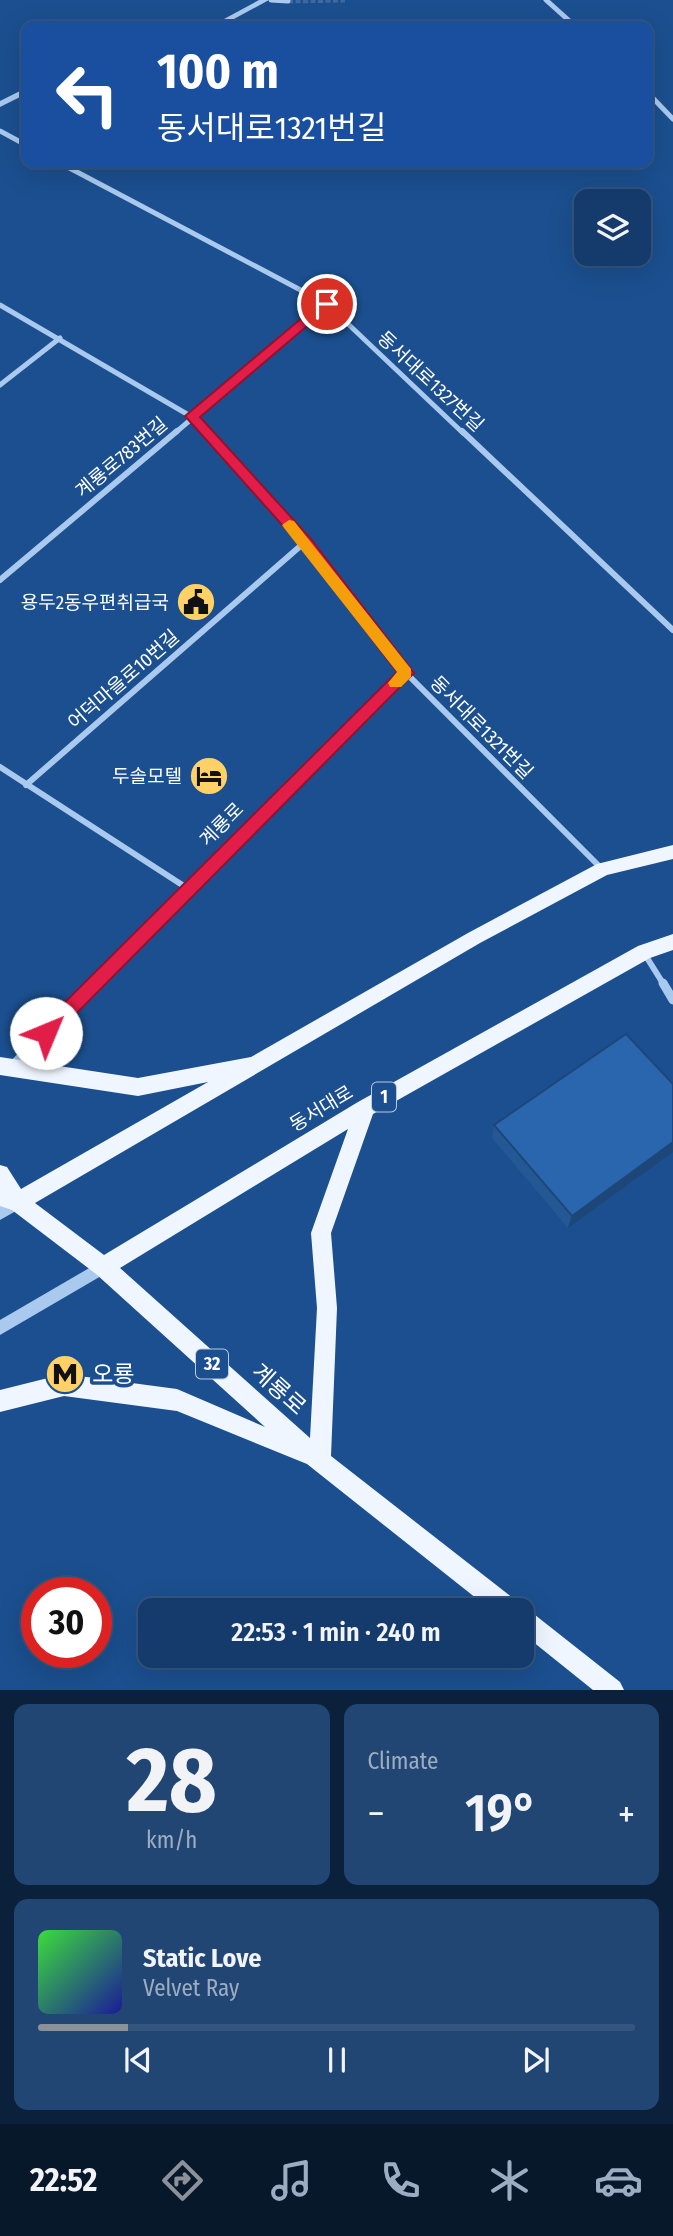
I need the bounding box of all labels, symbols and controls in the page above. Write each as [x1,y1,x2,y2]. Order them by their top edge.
text: 100 m [157,42,279,101]
icon: left [42,49,133,140]
text: 동서대로1321번길 [157,109,386,147]
map controls [574,189,651,266]
button: layers [574,189,651,266]
pin [297,274,357,334]
icon: arrive [308,285,346,323]
street label: 동서대로1327번길 [373,326,488,436]
street label: 계룡로783번길 [71,412,172,502]
public building icon: 용두2동우편취급국 [175,581,217,623]
place label: 용두2동우편취급국 [21,591,169,614]
street label: 어덕마을로10번길 [63,625,184,734]
street label: 동서대로1321번길 [425,671,538,784]
hotel icon: 두솔모텔 [188,755,230,797]
place label: 두솔모텔 [112,765,182,788]
street label: 계룡로 [195,798,248,851]
position arrow [9,996,83,1070]
street label: 동서대로 [285,1081,357,1136]
road number: 1 [372,1082,396,1112]
road number: 32 [196,1350,228,1378]
metro station icon: 오룡 [44,1353,86,1395]
street label: 계룡로 [246,1357,312,1421]
place label: 오룡 [92,1360,134,1388]
speed limit sign: 30 [21,1577,112,1668]
text: 22:53 · 1 min · 240 m [231,1617,441,1648]
text: 28 [127,1726,217,1835]
text: Climate [368,1747,438,1775]
text: 19° [465,1782,537,1845]
text: − [368,1791,385,1837]
text: + [618,1791,635,1837]
text: km/h [146,1826,197,1854]
text: Static Love [143,1943,261,1974]
text: Velvet Ray [143,1974,239,2002]
icon: previous [119,2041,157,2079]
icon: pause [318,2041,356,2079]
icon: next [517,2041,555,2079]
icon: directions [158,2156,207,2205]
icon: music [267,2156,316,2205]
icon: phone [376,2156,425,2205]
icon: climate [485,2156,534,2205]
icon: car [594,2156,643,2205]
text: 22:52 [30,2161,97,2199]

